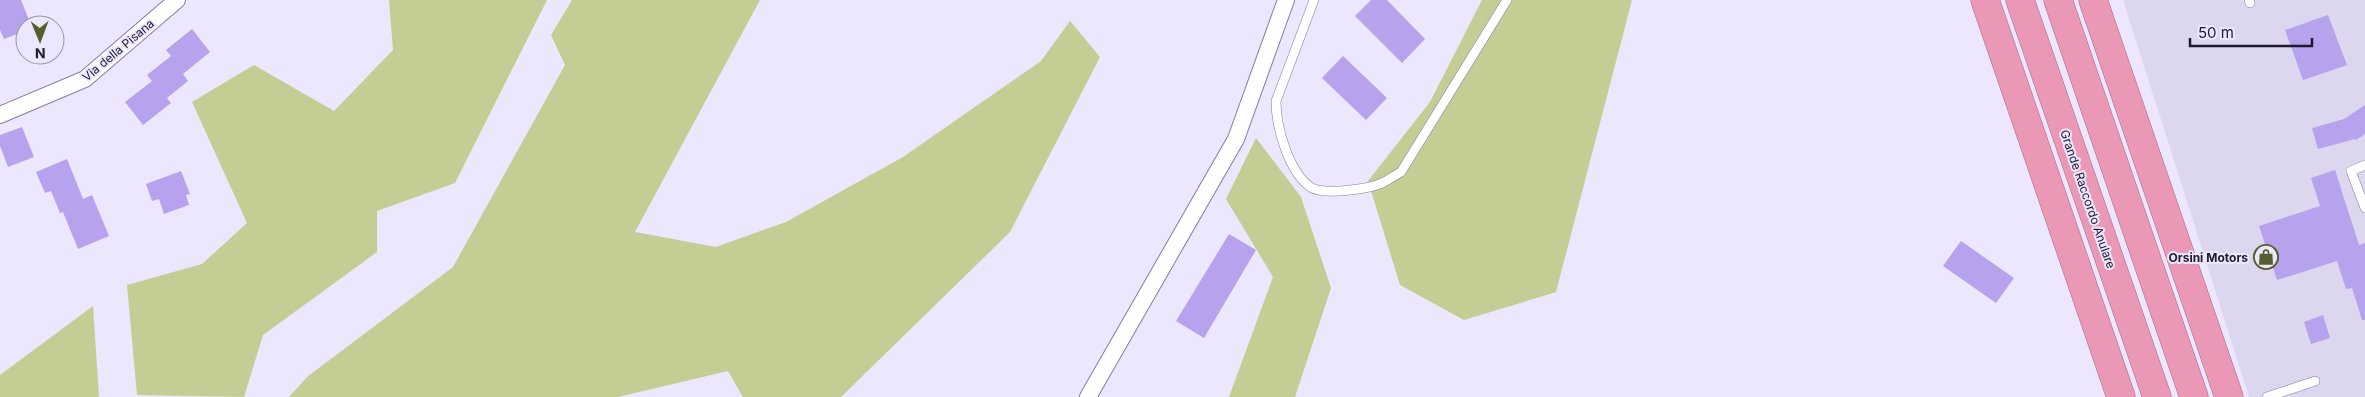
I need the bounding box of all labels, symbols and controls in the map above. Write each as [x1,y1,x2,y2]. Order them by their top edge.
north arrow [15,15,65,65]
scale bar [2190,15,2312,47]
street label: Via della Pisana [79,16,157,84]
text: 50 m [2198,23,2234,42]
text: N [35,45,46,62]
street label: Grande Raccordo Anulare [2057,128,2119,270]
shop icon: Orsini Motors [2253,244,2279,270]
place label: Orsini Motors [2169,250,2248,265]

